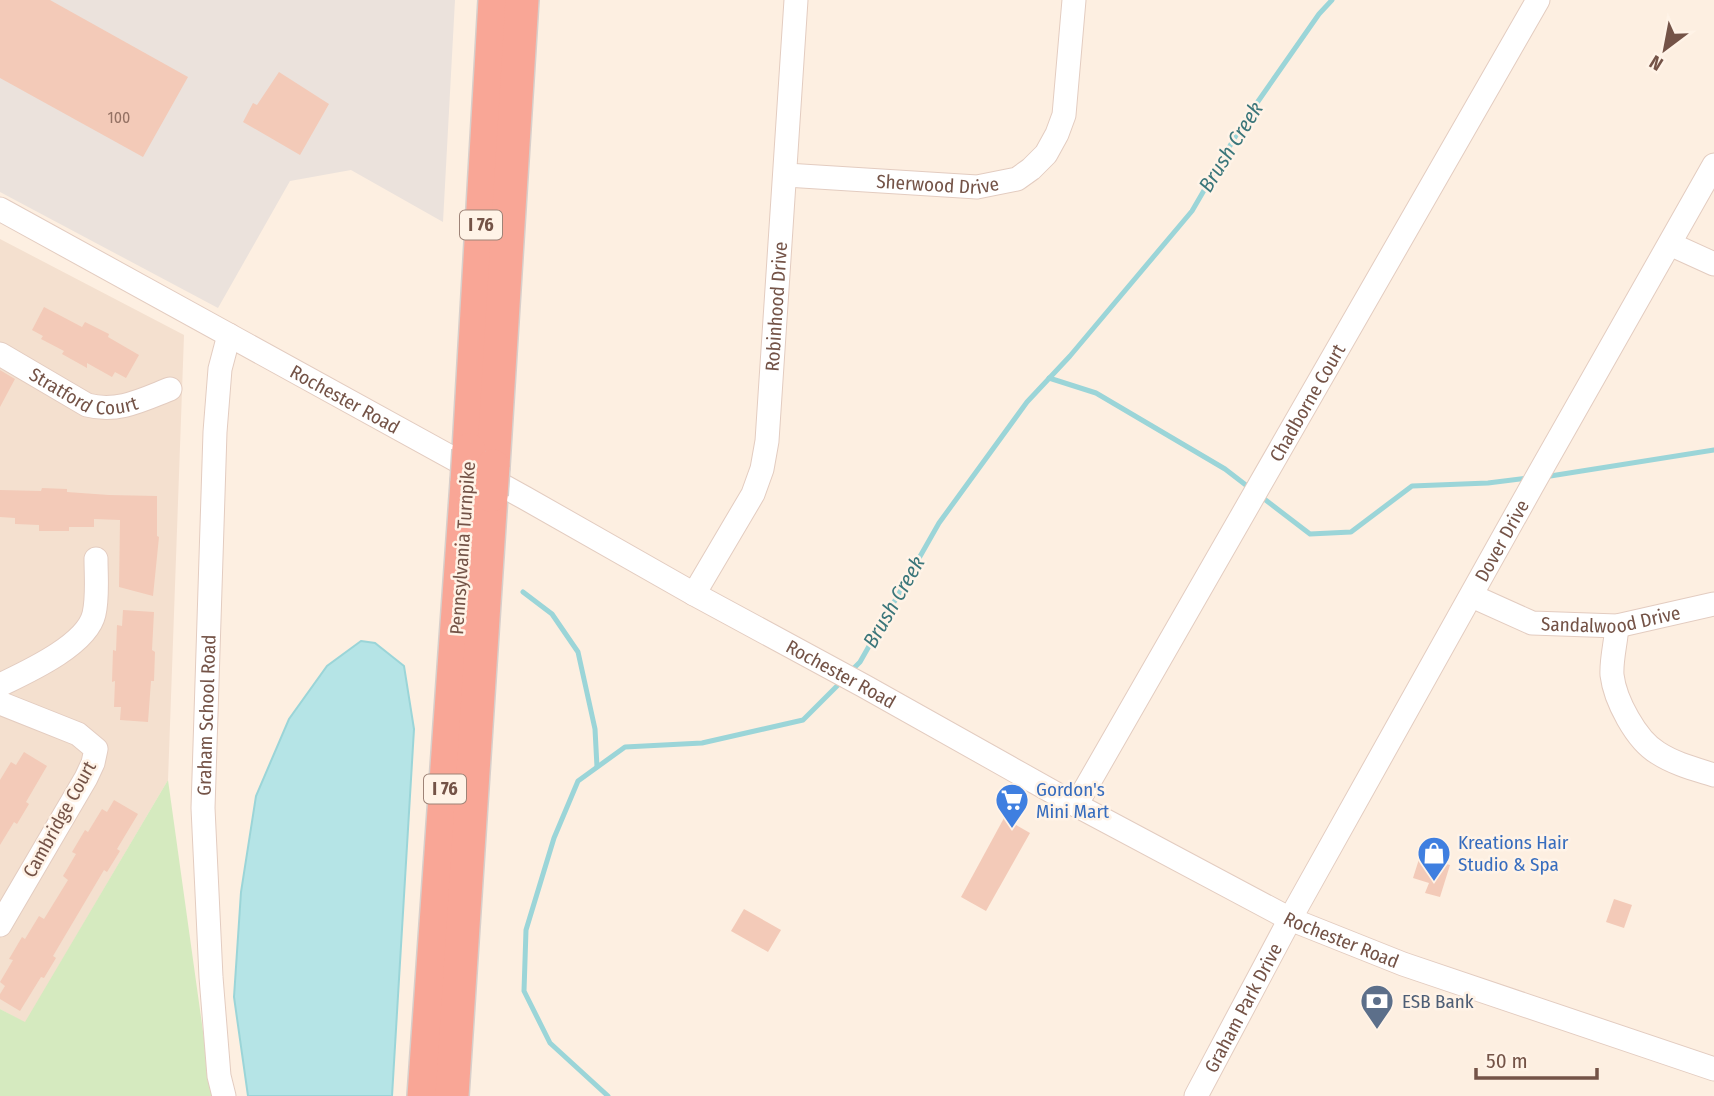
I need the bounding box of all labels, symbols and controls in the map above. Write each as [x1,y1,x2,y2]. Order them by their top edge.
north arrow [1630,14,1700,84]
text: N [1645,50,1667,76]
water label: Brush Creek [1193,97,1269,197]
house number: 100 [108,108,130,127]
street label: Sherwood Drive [876,170,1001,199]
road number: I 76 [460,210,502,240]
street label: Robinhood Drive [761,241,792,372]
street label: Chadborne Court [1265,339,1351,466]
street label: Rochester Road [286,360,404,439]
street label: Stratford Court [25,363,141,420]
street label: Pennsylvania Turnpike [445,461,480,635]
street label: Dover Drive [1470,496,1534,586]
water label: Brush Creek [857,552,931,652]
street label: Sandalwood Drive [1541,601,1682,638]
street label: Graham School Road [192,634,221,796]
street label: Rochester Road [782,635,900,714]
street label: Cambridge Court [18,756,101,882]
road number: I 76 [424,774,466,804]
place label: Gordon's Mini Mart [1036,778,1110,823]
supermarket icon: Gordon's Mini Mart [993,781,1031,830]
place label: Kreations Hair Studio & Spa [1458,831,1569,876]
shop icon: Kreations Hair Studio & Spa [1415,834,1453,883]
street label: Rochester Road [1280,907,1402,973]
street label: Graham Park Drive [1200,939,1287,1077]
bank icon: ESB Bank [1358,982,1396,1031]
place label: ESB Bank [1402,990,1474,1013]
scale bar [1476,1036,1597,1080]
text: 50 m [1486,1048,1528,1074]

